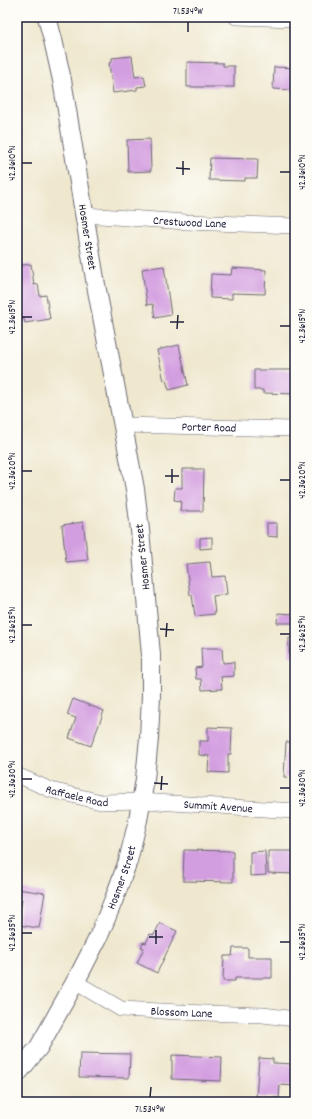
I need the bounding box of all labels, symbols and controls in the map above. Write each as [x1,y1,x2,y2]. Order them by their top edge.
text: 71.534°W [173,5,203,19]
text: 42.3610°N [6,145,20,181]
text: 42.3610°N [296,154,310,190]
street label: Hosmer Street [73,203,100,272]
street label: Crestwood Lane [152,213,227,233]
text: 42.3615°N [6,300,20,334]
text: 42.3615°N [296,309,310,343]
street label: Porter Road [181,419,236,438]
text: 42.3620°N [6,452,20,490]
text: 42.3620°N [296,461,310,499]
street label: Hosmer Street [132,522,155,591]
text: 42.3625°N [6,607,20,643]
text: 42.3625°N [296,616,310,652]
text: 42.3630°N [6,760,20,798]
text: 42.3630°N [296,769,310,807]
street label: Raffaele Road [42,782,109,812]
street label: Summit Avenue [183,797,253,818]
street label: Hosmer Street [104,843,142,912]
text: 42.3635°N [6,915,20,951]
text: 42.3635°N [296,924,310,960]
street label: Blossom Lane [150,1004,213,1023]
text: 71.534°W [135,1103,165,1117]

